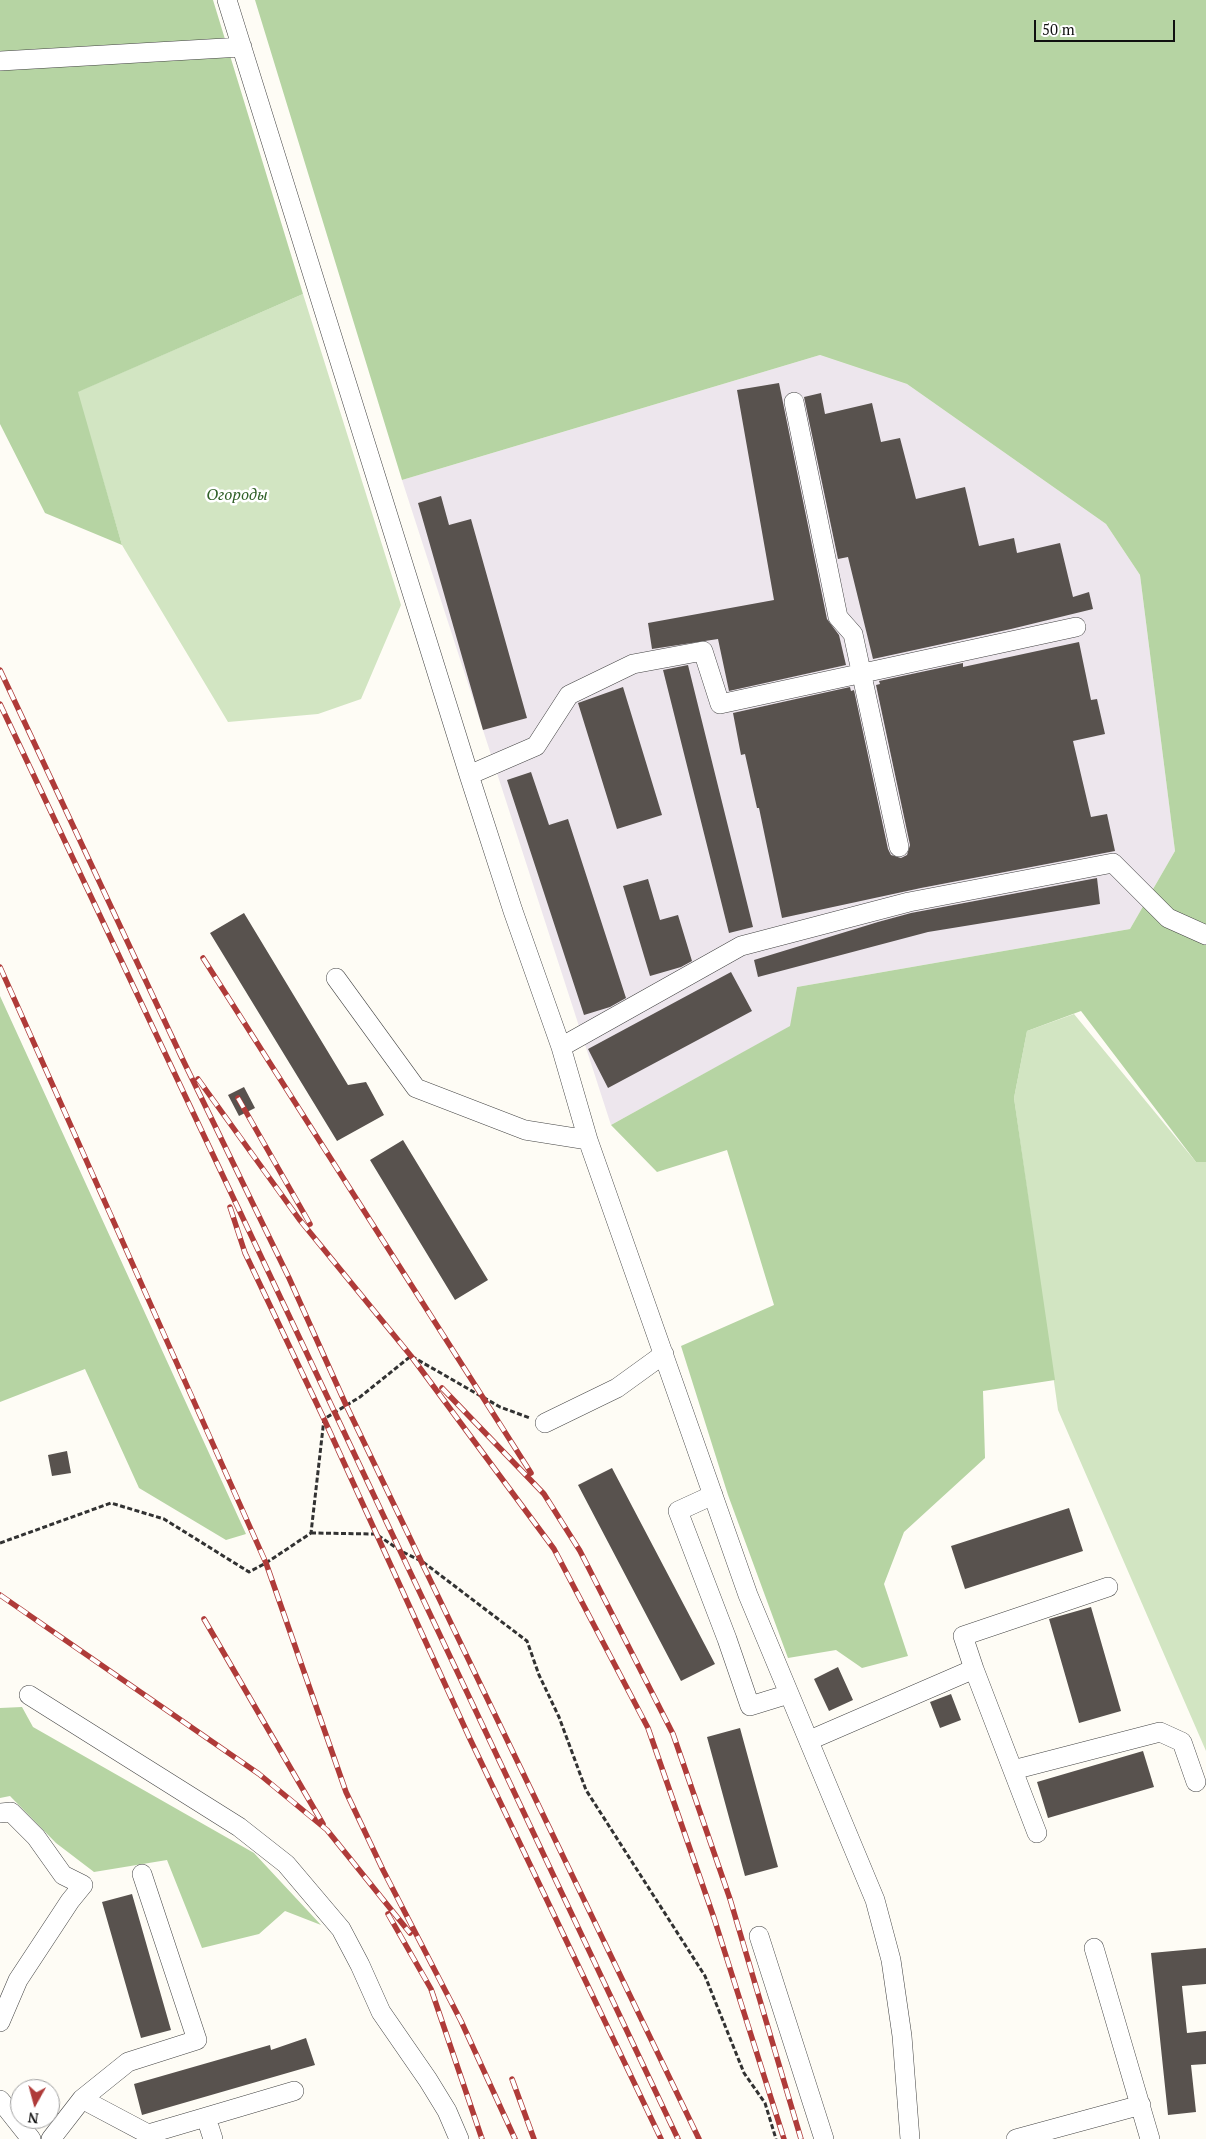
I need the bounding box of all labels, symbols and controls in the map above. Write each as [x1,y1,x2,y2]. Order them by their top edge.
scale bar [1036,10,1177,42]
text: 50 m [1042,19,1075,39]
park label: Огороды [206,485,268,505]
north arrow [10,2079,60,2129]
text: N [27,2108,40,2128]

